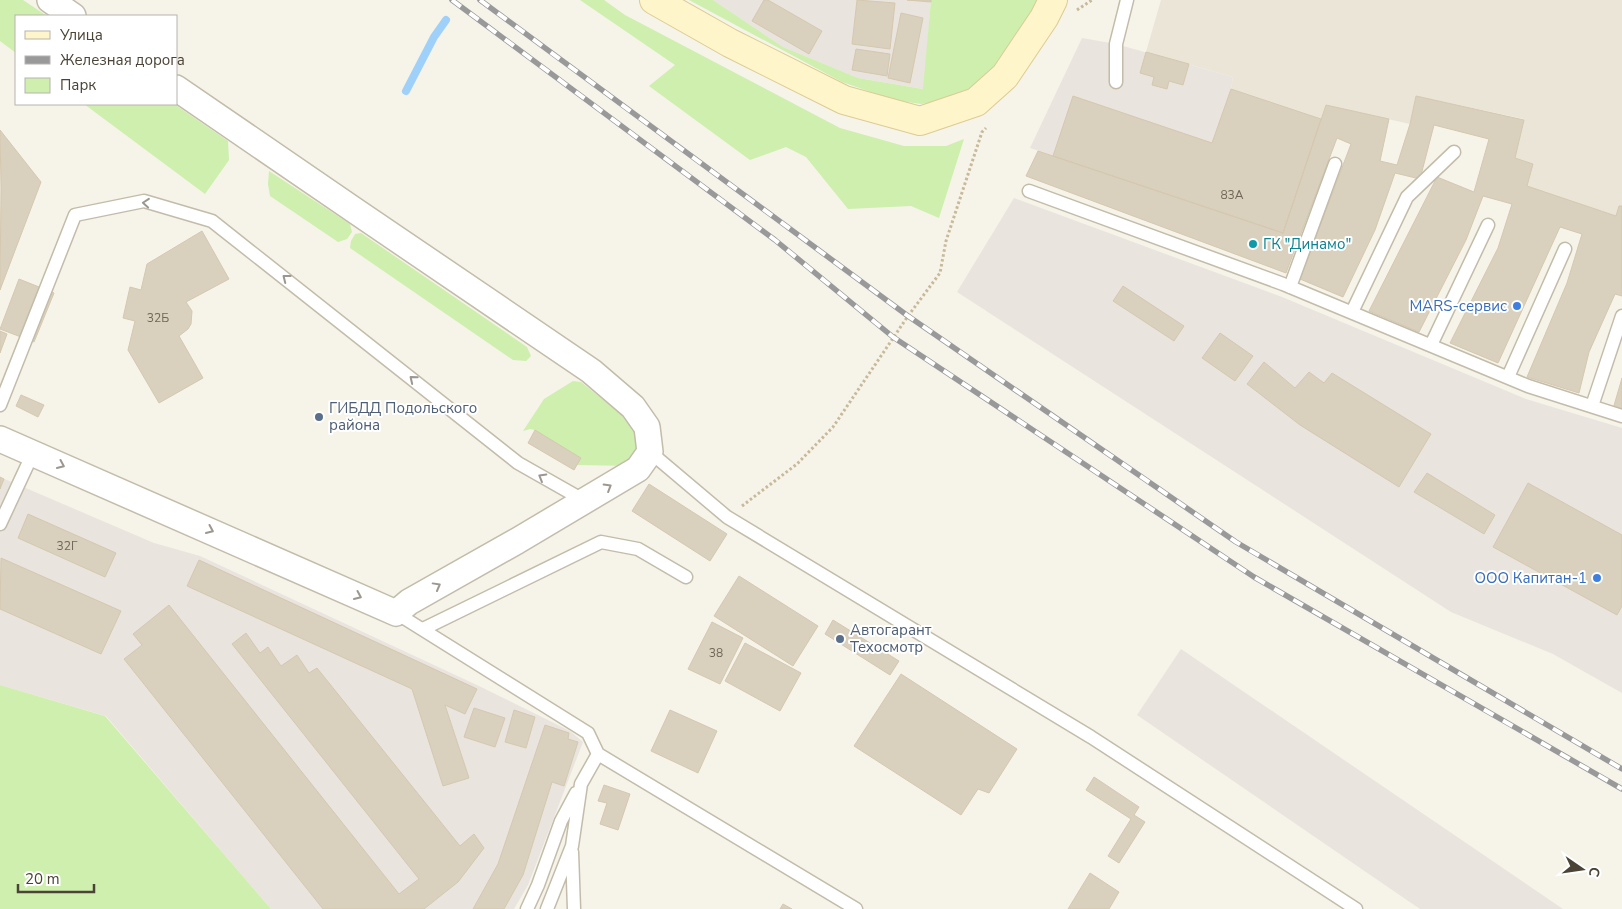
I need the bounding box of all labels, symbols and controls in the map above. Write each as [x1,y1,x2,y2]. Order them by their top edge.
legend [15,15,178,105]
text: Улица [59,25,103,45]
text: Железная дорога [60,50,185,70]
text: Парк [60,75,96,95]
house number: 83А [1220,187,1244,203]
one-way arrow [141,198,149,209]
place label: ГК "Динамо" [1263,234,1351,254]
marker: ГК "Динамо" [1247,238,1259,250]
one-way arrow [283,275,292,283]
place label: MARS-сервис [1409,296,1507,316]
marker: MARS-сервис [1511,300,1523,312]
house number: 32Б [147,310,169,326]
one-way arrow [409,376,419,385]
place label: ГИБДД Подольского района [329,398,477,435]
marker: ГИБДД Подольского района [313,411,325,423]
one-way arrow [56,459,65,470]
one-way arrow [539,473,548,483]
one-way arrow [602,483,611,493]
one-way arrow [205,524,214,535]
house number: 32Г [57,538,78,554]
place label: ООО Капитан-1 [1474,568,1587,588]
marker: ООО Капитан-1 [1591,572,1603,584]
one-way arrow [432,582,441,592]
one-way arrow [353,589,362,600]
place label: Автогарант Техосмотр [850,620,932,657]
marker: Автогарант Техосмотр [834,633,846,645]
house number: 38 [709,645,723,661]
north arrow [1557,844,1607,894]
scale bar [18,862,94,894]
text: С [1584,865,1605,879]
text: 20 m [25,869,60,889]

